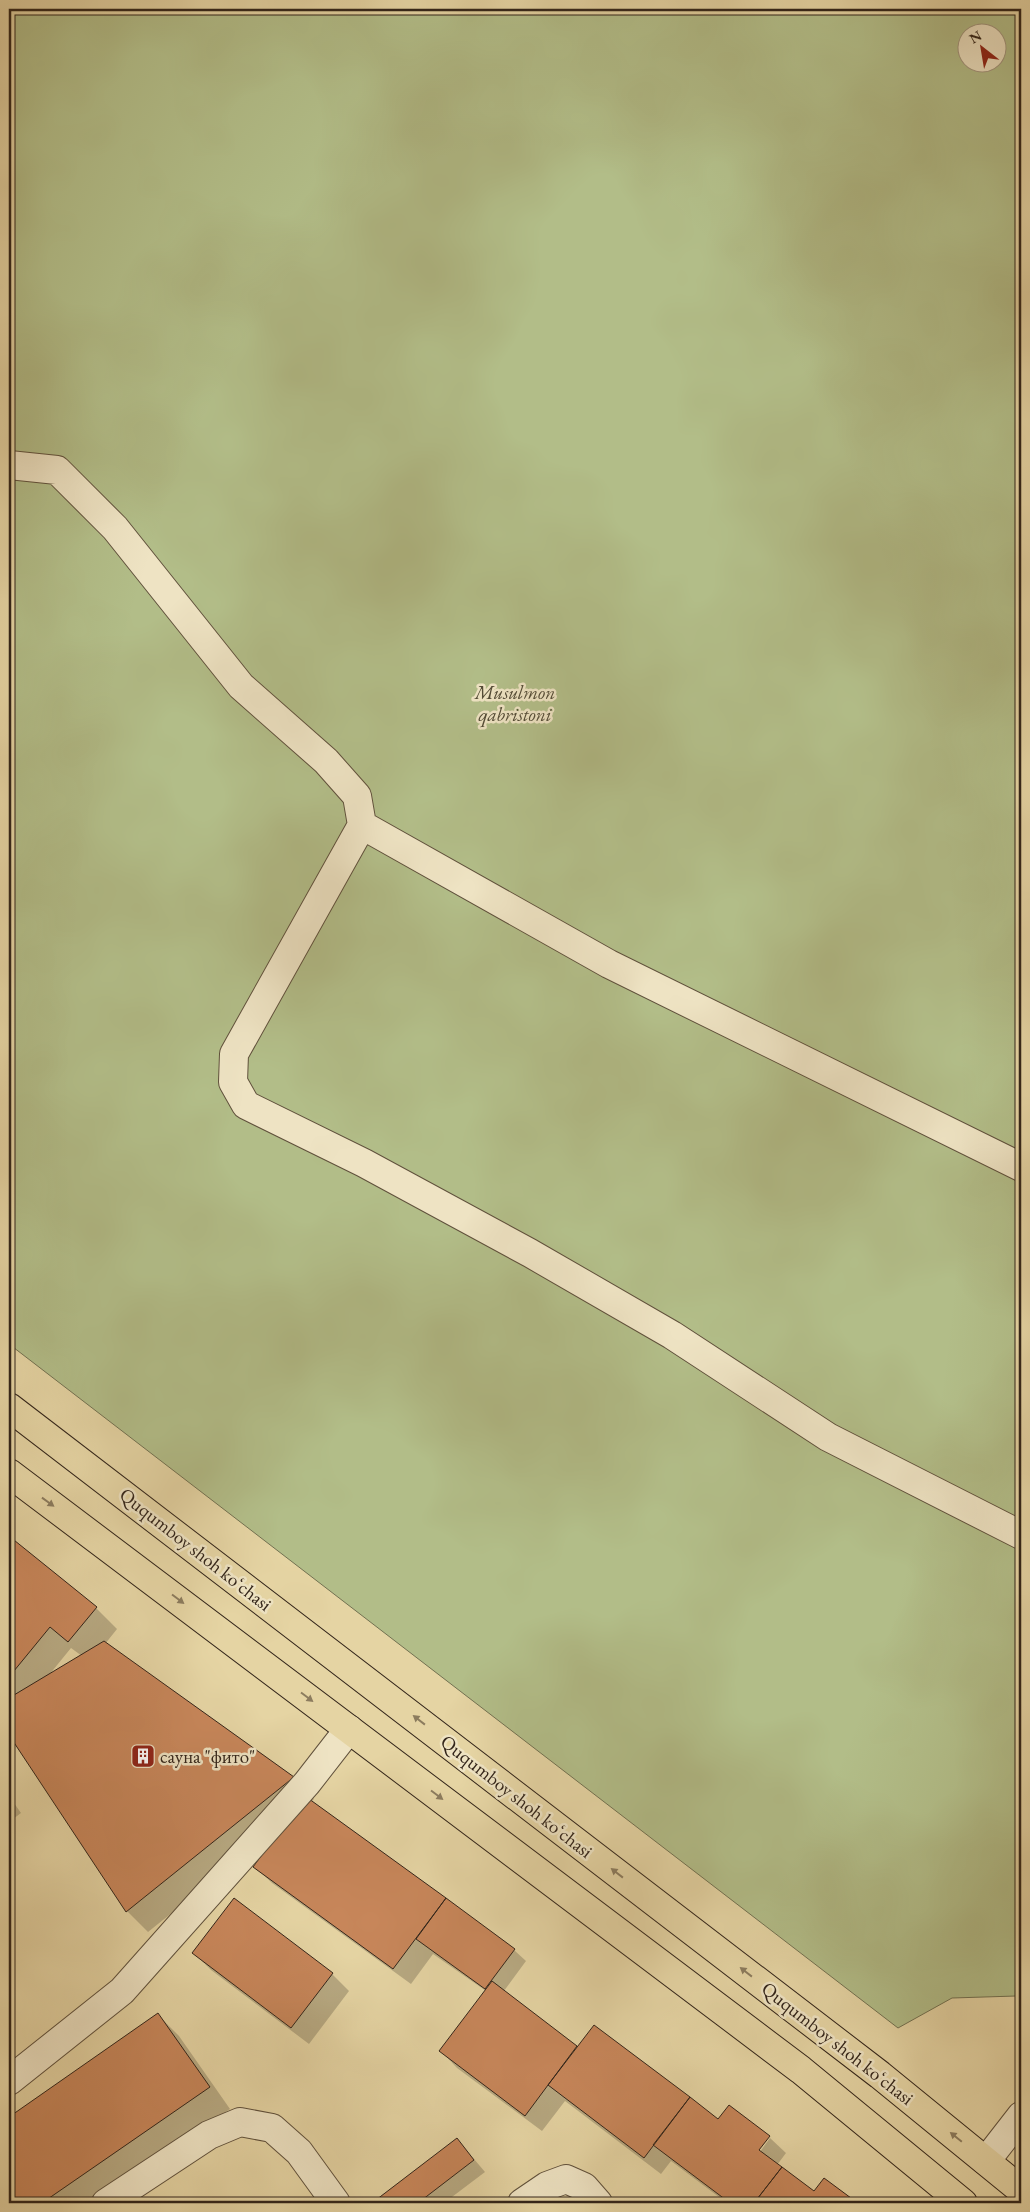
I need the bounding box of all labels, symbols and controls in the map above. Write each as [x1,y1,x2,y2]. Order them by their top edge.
north arrow [958,22,1008,72]
text: N [966,26,985,47]
park label: Musulmon qabristoni [474,680,555,728]
street label: Ququmboy shoh koʻchasi [114,1482,277,1617]
one-way arrow [41,1496,54,1507]
one-way arrow [171,1594,184,1605]
one-way arrow [300,1692,313,1703]
one-way arrow [413,1715,426,1726]
street label: Ququmboy shoh koʻchasi [435,1729,598,1864]
building icon: сауна "фито" [130,1743,156,1769]
place label: сауна "фито" [160,1744,255,1769]
one-way arrow [430,1790,443,1801]
one-way arrow [611,1867,624,1878]
one-way arrow [740,1966,753,1977]
street label: Ququmboy shoh koʻchasi [756,1976,919,2111]
one-way arrow [951,2131,963,2143]

